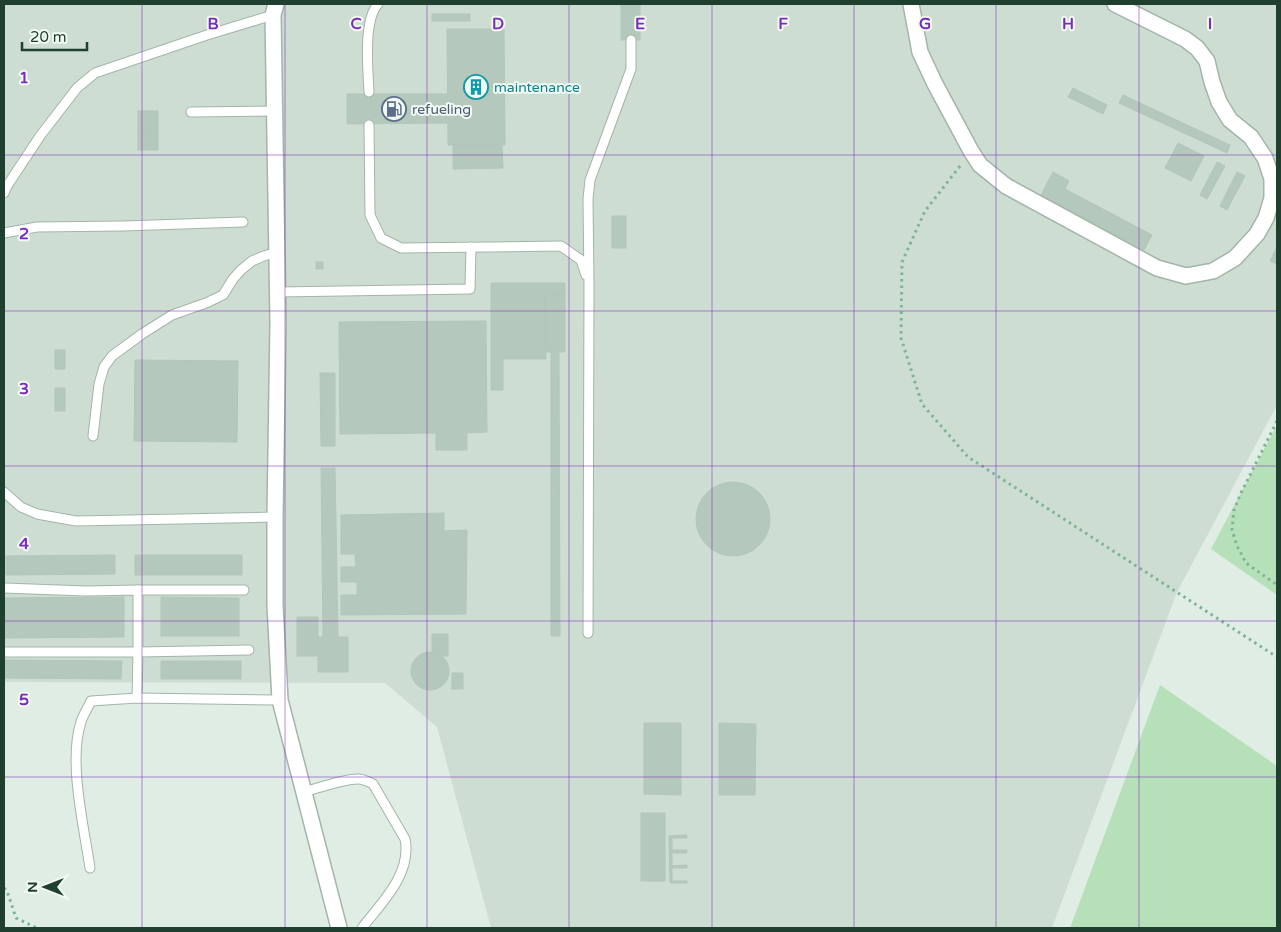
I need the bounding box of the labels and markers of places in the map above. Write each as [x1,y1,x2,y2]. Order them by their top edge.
building icon: maintenance [463,74,489,100]
place label: maintenance [494,79,580,96]
fuel station icon: refueling [381,96,407,122]
place label: refueling [412,101,471,118]

